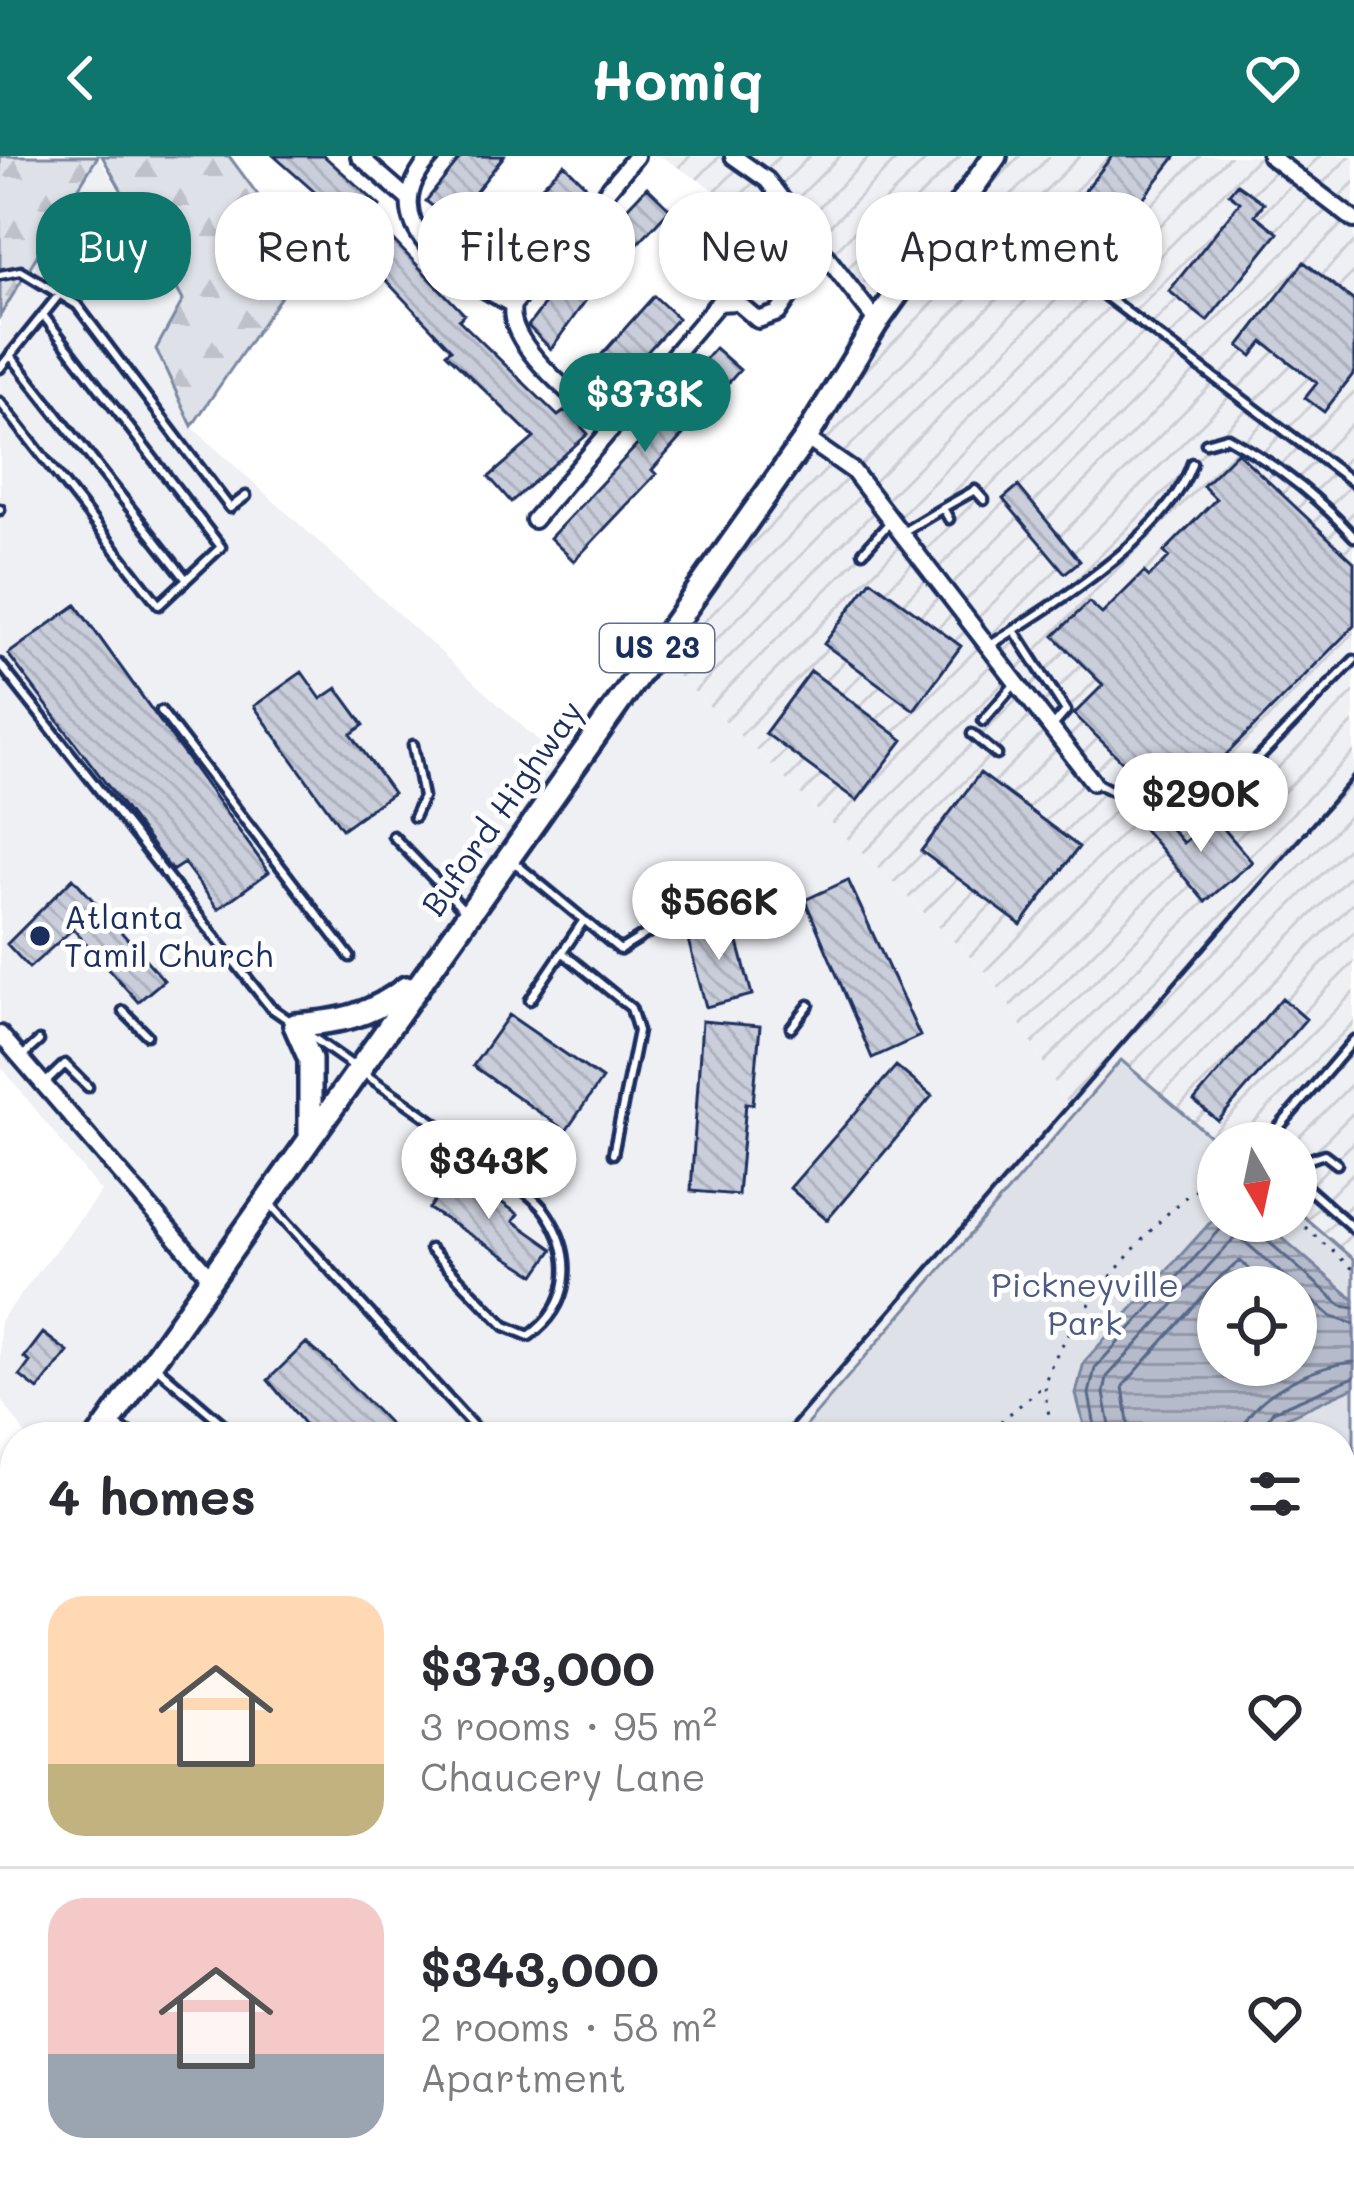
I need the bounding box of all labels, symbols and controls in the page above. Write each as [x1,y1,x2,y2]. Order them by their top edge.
text: Homiq [591,43,763,114]
icon: back [48,45,114,111]
icon: heart [1240,45,1306,111]
chip: Buy [36,192,191,300]
chip: Rent [215,192,394,300]
chip: Filters [418,192,635,300]
chip: New [659,192,832,300]
chip: Apartment [856,192,1162,300]
pin: $373K [561,353,729,455]
text: $373K [586,366,704,417]
road number: US 23 [600,624,714,672]
street label: Buford Highway [410,691,592,924]
pin: $290K [1117,753,1285,855]
text: $290K [1141,766,1261,817]
pin: $566K [635,861,803,963]
text: $566K [659,874,779,925]
place label: Atlanta Tamil Church [64,894,273,975]
marker: Atlanta Tamil Church [27,923,53,949]
pin: $343K [405,1120,573,1222]
north arrow [1197,1122,1317,1242]
map controls [1197,1122,1317,1386]
text: $343K [428,1133,550,1184]
park label: Pickneyville Park [991,1262,1179,1343]
button: locate [1197,1266,1317,1386]
text: 4 homes [48,1461,256,1528]
icon: filters [1242,1461,1308,1527]
text: $373,000 [420,1632,655,1699]
icon: home [144,1644,288,1788]
icon: heart [1242,1683,1308,1749]
text: 3 rooms · 95 m² [420,1699,717,1750]
text: Chaucery Lane [420,1750,706,1801]
text: $343,000 [420,1933,659,2000]
icon: home [144,1946,288,2090]
icon: heart [1242,1985,1308,2051]
text: 2 rooms · 58 m² [420,2000,717,2051]
text: Apartment [420,2051,626,2102]

